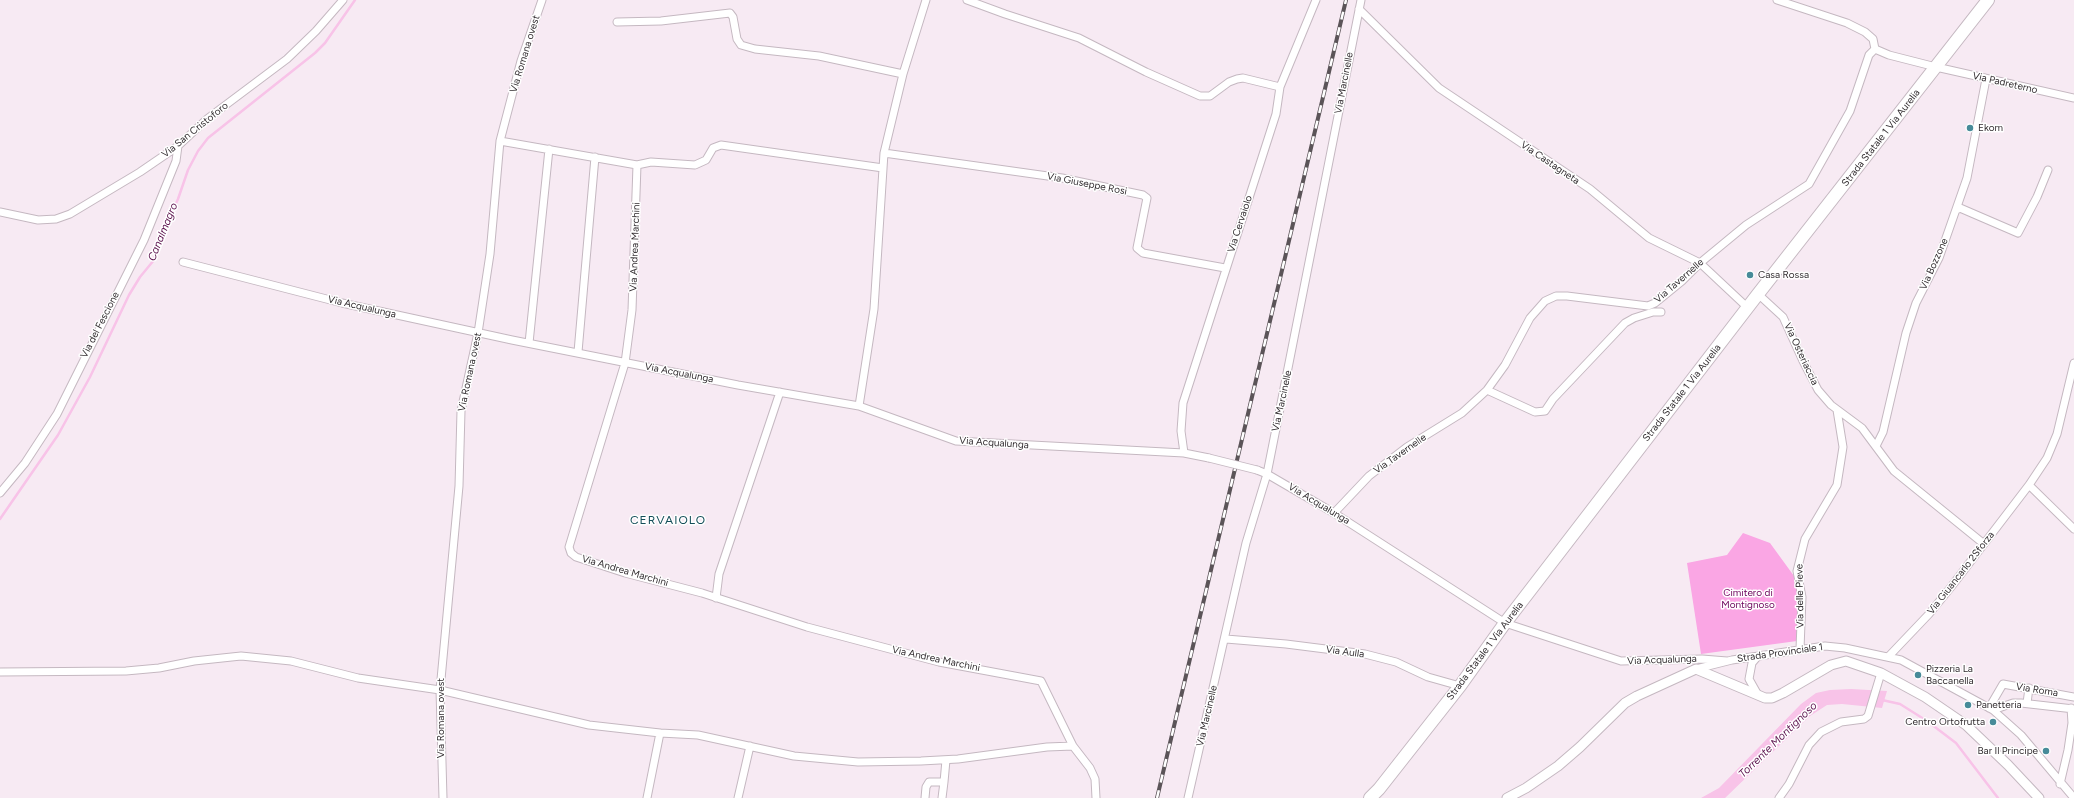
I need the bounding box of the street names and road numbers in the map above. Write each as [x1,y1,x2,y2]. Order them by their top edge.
street label: Via Romana ovest [508,14,542,94]
street label: Via Marcinelle [1332,51,1356,115]
street label: Via Padreterno [1971,70,2039,96]
street label: Strada Statale 1 Via Aurelia [1839,87,1923,189]
street label: Via San Cristoforo [159,100,231,160]
street label: Via Castagneta [1518,139,1582,187]
street label: Via Giuseppe Rosi [1046,170,1128,198]
street label: Via Cervaiolo [1225,194,1255,254]
street label: Via Andrea Marchini [627,202,643,292]
street label: Via Bozzone [1917,236,1951,292]
street label: Via Tavernelle [1652,256,1706,306]
street label: Via del Fescione [78,290,122,360]
street label: Via Acqualunga [327,293,397,321]
street label: Via Osteriaccia [1781,321,1821,387]
street label: Via Romana ovest [456,331,484,413]
street label: Strada Statale 1 Via Aurelia [1640,342,1724,444]
street label: Via Acqualunga [644,360,714,386]
street label: Via Marcinelle [1270,369,1294,433]
street label: Via Tavernelle [1371,431,1429,477]
street label: Via Acqualunga [959,435,1029,451]
street label: Via Acqualunga [1286,481,1352,527]
street label: Via Giuancarlo 2Sforza [1925,529,1997,617]
street label: Via Andrea Marchini [580,553,670,589]
street label: Via delle Pieve [1793,564,1807,628]
street label: Strada Statale 1 Via Aurelia [1444,599,1526,703]
street label: Strada Provinciale 1 [1736,641,1824,665]
street label: Via Aulla [1325,643,1365,661]
street label: Via Andrea Marchini [891,644,981,674]
street label: Via Acqualunga [1627,653,1697,667]
street label: Via Romana ovest [435,678,447,758]
street label: Via Roma [2015,681,2059,699]
street label: Via Marcinelle [1194,684,1220,748]

